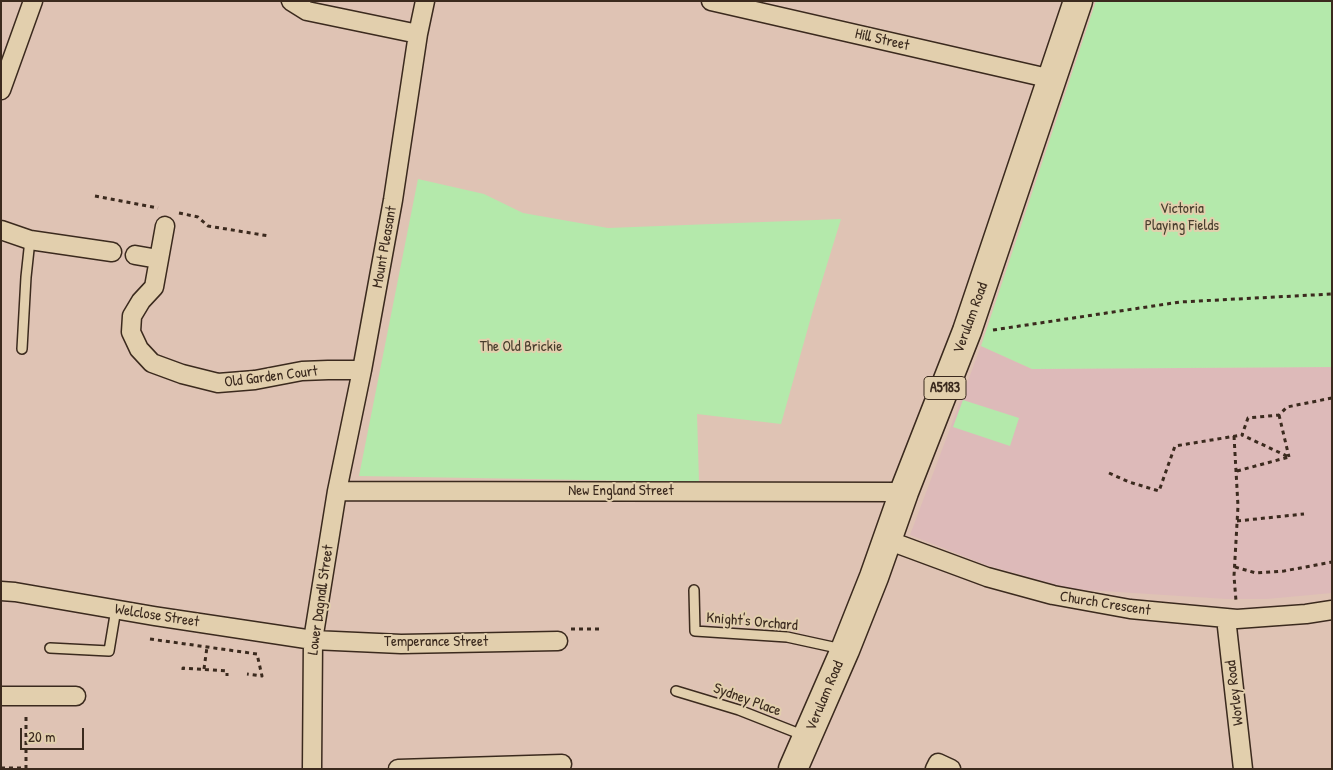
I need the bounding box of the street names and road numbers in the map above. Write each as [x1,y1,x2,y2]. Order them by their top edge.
street label: Hill Street [853,25,911,55]
street label: Mount Pleasant [369,205,401,289]
street label: Verulam Road [950,280,992,356]
street label: Old Garden Court [223,362,319,392]
road number: A5183 [924,376,966,399]
street label: New England Street [568,482,674,500]
street label: Lower Dagnall Street [304,544,338,656]
street label: Church Crescent [1058,588,1152,620]
street label: Welclose Street [114,600,200,632]
street label: Knight's Orchard [706,609,798,635]
street label: Temperance Street [384,633,488,651]
street label: Verulam Road [802,658,848,734]
street label: Worley Road [1222,659,1248,727]
street label: Sydney Place [711,679,783,721]

